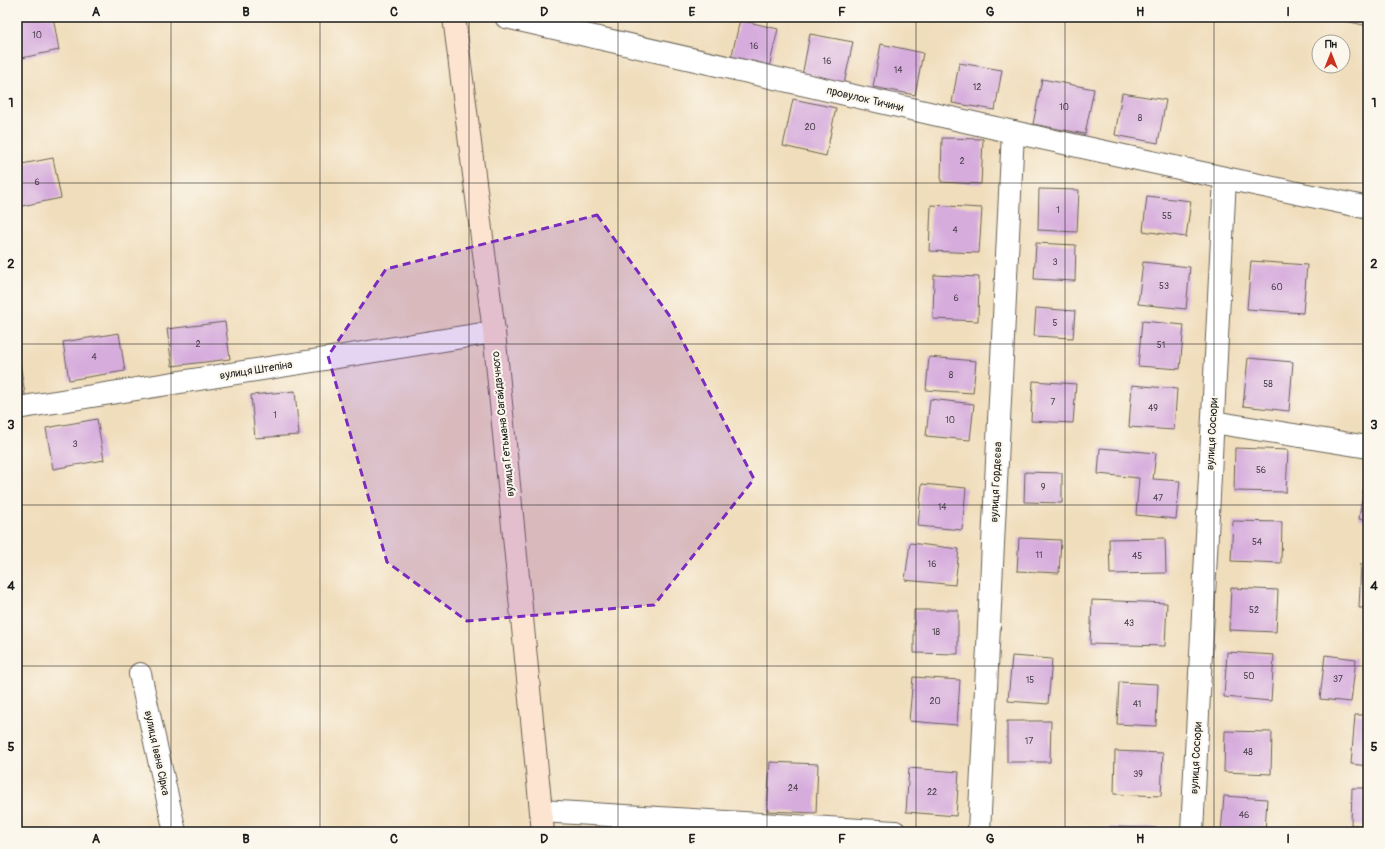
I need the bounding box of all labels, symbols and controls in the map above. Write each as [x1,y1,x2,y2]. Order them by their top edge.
text: A [92,4,101,20]
text: B [242,4,250,20]
text: C [390,4,398,20]
text: D [540,4,548,20]
text: E [689,4,696,20]
text: F [838,4,846,20]
text: G [986,4,995,20]
text: H [1136,4,1144,20]
text: I [1286,4,1290,20]
house number: 10 [32,30,42,41]
north arrow [1311,34,1351,74]
text: Пн [1325,38,1338,51]
house number: 16 [750,41,758,52]
house number: 16 [823,56,831,67]
house number: 14 [894,65,903,76]
house number: 12 [973,82,981,93]
street label: провулок Тичини [825,84,905,114]
text: 1 [8,95,14,111]
text: 1 [1371,95,1377,111]
house number: 10 [1059,102,1069,113]
house number: 8 [1138,113,1143,124]
house number: 20 [804,122,816,133]
house number: 2 [959,156,965,167]
house number: 6 [34,177,40,188]
house number: 1 [1056,205,1060,216]
house number: 55 [1162,211,1172,222]
house number: 4 [952,225,958,236]
text: 2 [7,256,15,272]
text: 2 [1370,256,1378,272]
house number: 3 [1052,257,1058,268]
house number: 53 [1159,281,1169,292]
house number: 60 [1271,282,1283,293]
house number: 6 [953,293,959,304]
house number: 5 [1053,318,1058,329]
house number: 2 [195,339,201,350]
house number: 51 [1157,340,1165,351]
street label: вулиця Гетьмана Сагайдачного [489,351,517,497]
house number: 4 [91,352,97,363]
street label: вулиця Штепіна [219,358,293,382]
house number: 8 [949,370,954,381]
house number: 58 [1263,379,1273,390]
house number: 7 [1051,397,1056,408]
street label: вулиця Сосюри [1204,398,1220,470]
house number: 49 [1148,403,1158,414]
house number: 1 [273,410,277,421]
house number: 10 [945,415,955,426]
text: 3 [7,417,15,433]
text: 3 [1370,417,1378,433]
house number: 3 [72,439,78,450]
street label: вулиця Гордєєва [987,441,1005,523]
house number: 56 [1256,465,1266,476]
house number: 9 [1041,482,1046,493]
house number: 47 [1153,493,1163,504]
house number: 14 [938,502,947,513]
house number: 54 [1252,537,1263,548]
house number: 11 [1035,550,1043,561]
house number: 45 [1132,551,1142,562]
house number: 16 [928,559,936,570]
text: 4 [7,578,15,594]
text: 4 [1370,578,1378,594]
house number: 52 [1249,605,1259,616]
house number: 43 [1124,618,1134,629]
house number: 18 [932,627,940,638]
house number: 50 [1243,671,1255,682]
house number: 37 [1333,674,1343,685]
house number: 15 [1026,675,1034,686]
house number: 20 [929,696,941,707]
house number: 41 [1133,699,1141,710]
street label: вулиця Івана Сірка [142,709,172,797]
street label: вулиця Сосюри [1188,722,1204,794]
house number: 17 [1025,736,1033,747]
text: 5 [7,739,15,755]
text: 5 [1370,739,1378,755]
house number: 48 [1243,747,1253,758]
house number: 39 [1133,769,1143,780]
house number: 24 [788,783,799,794]
house number: 22 [927,787,937,798]
house number: 46 [1239,810,1249,821]
text: A [92,831,101,847]
text: B [242,831,250,847]
text: C [390,831,398,847]
text: D [540,831,548,847]
text: E [689,831,696,847]
text: F [838,831,846,847]
text: G [986,831,995,847]
text: H [1136,831,1144,847]
text: I [1286,831,1290,847]

